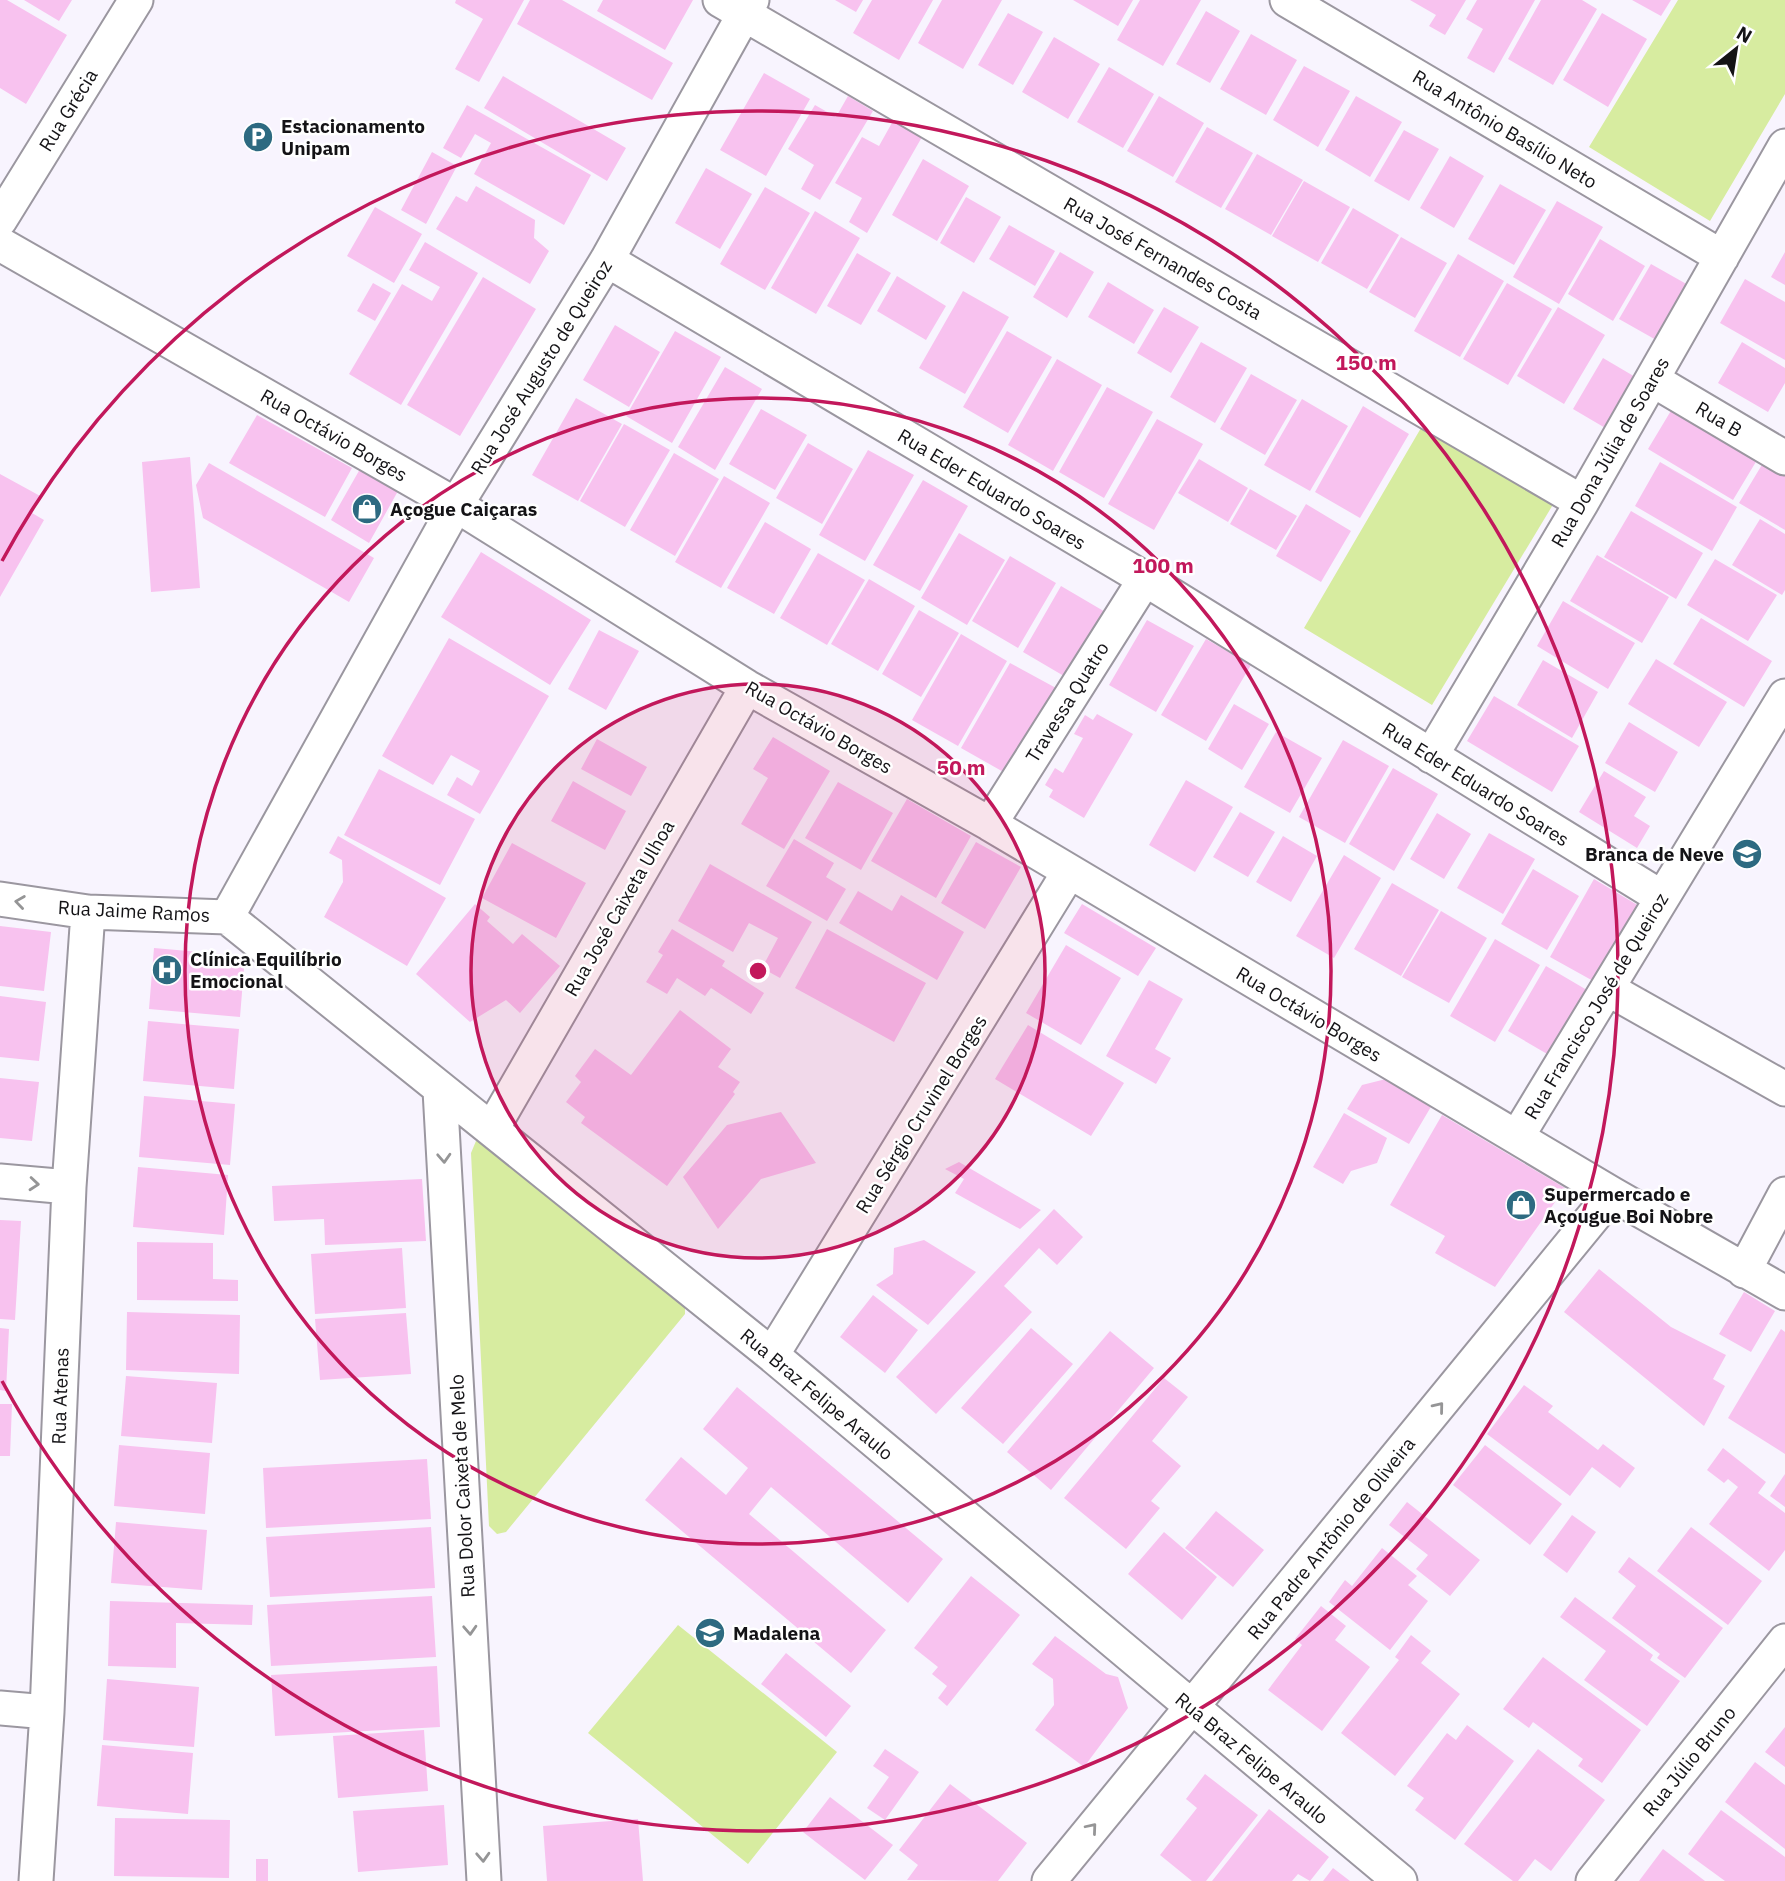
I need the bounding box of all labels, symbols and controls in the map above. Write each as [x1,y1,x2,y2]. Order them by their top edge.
north arrow [1701,14,1771,84]
text: N [1733,20,1756,48]
street label: Rua Grécia [33,64,103,156]
street label: Rua Antônio Basílio Neto [1408,64,1602,194]
place label: Estacionamento Unipam [281,114,425,160]
parking icon: Estacionamento Unipam [241,120,275,154]
street label: Rua José Fernandes Costa [1060,191,1266,325]
street label: Rua José Augusto de Queiroz [465,255,617,479]
text: 150 m [1335,348,1397,376]
street label: Rua Dona Júlia de Soares [1546,353,1674,551]
street label: Rua Octávio Borges [256,383,412,487]
street label: Rua B [1691,396,1747,442]
street label: Rua Eder Eduardo Soares [893,423,1091,555]
shop icon: Açogue Caiçaras [350,492,384,526]
place label: Açogue Caiçaras [390,497,537,521]
text: 100 m [1132,551,1194,579]
street label: Travessa Quatro [1020,637,1114,767]
street label: Rua Octávio Borges [741,675,897,779]
street label: Rua Eder Eduardo Soares [1378,717,1574,851]
text: 50 m [937,753,985,781]
street label: Rua José Caixeta Ulhoa [559,816,679,1000]
school or university icon: Branca de Neve [1730,837,1764,871]
place label: Branca de Neve [1585,842,1724,866]
street label: Rua Francisco José de Queiroz [1519,888,1673,1124]
one-way arrow [14,895,26,910]
street label: Rua Jaime Ramos [57,895,211,927]
place label: Clínica Equilíbrio Emocional [190,947,342,993]
hospital icon: Clínica Equilíbrio Emocional [150,953,184,987]
centre of rings [746,959,770,983]
street label: Rua Octávio Borges [1232,961,1386,1067]
street label: Rua Sérgio Cruvinel Borges [850,1010,992,1218]
one-way arrow [436,1153,451,1164]
one-way arrow [29,1176,40,1191]
place label: Supermercado e Açougue Boi Nobre [1544,1182,1713,1228]
shop icon: Supermercado e Açougue Boi Nobre [1504,1188,1538,1222]
street label: Rua Braz Felipe Araulo [736,1323,898,1465]
street label: Rua Atenas [46,1347,74,1445]
street label: Rua Dolor Caixeta de Melo [444,1374,480,1598]
one-way arrow [1430,1402,1443,1414]
street label: Rua Padre Antônio de Oliveira [1242,1432,1420,1644]
school or university icon: Madalena [693,1616,727,1650]
place label: Madalena [733,1621,820,1645]
one-way arrow [462,1625,477,1636]
street label: Rua Braz Felipe Araulo [1171,1687,1333,1829]
street label: Rua Júlio Bruno [1637,1701,1741,1821]
one-way arrow [1084,1824,1096,1837]
one-way arrow [475,1852,490,1863]

